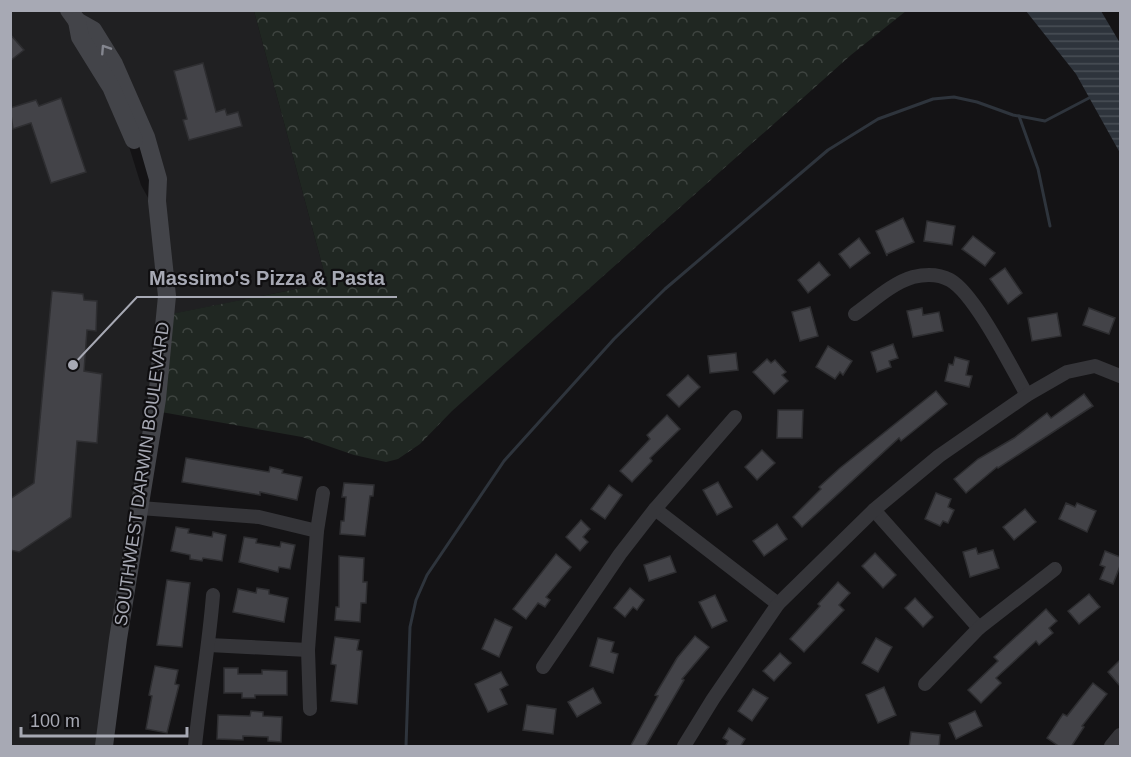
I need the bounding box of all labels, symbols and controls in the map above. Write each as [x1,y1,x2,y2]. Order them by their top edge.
one-way arrow [101,45,112,56]
callout: Massimo's Pizza & Pasta [137,259,397,297]
text: Massimo's Pizza & Pasta [149,267,386,289]
street label: SOUTHWEST DARWIN BOULEVARD [111,321,173,627]
scale bar [21,700,188,738]
text: 100 m [30,711,80,731]

